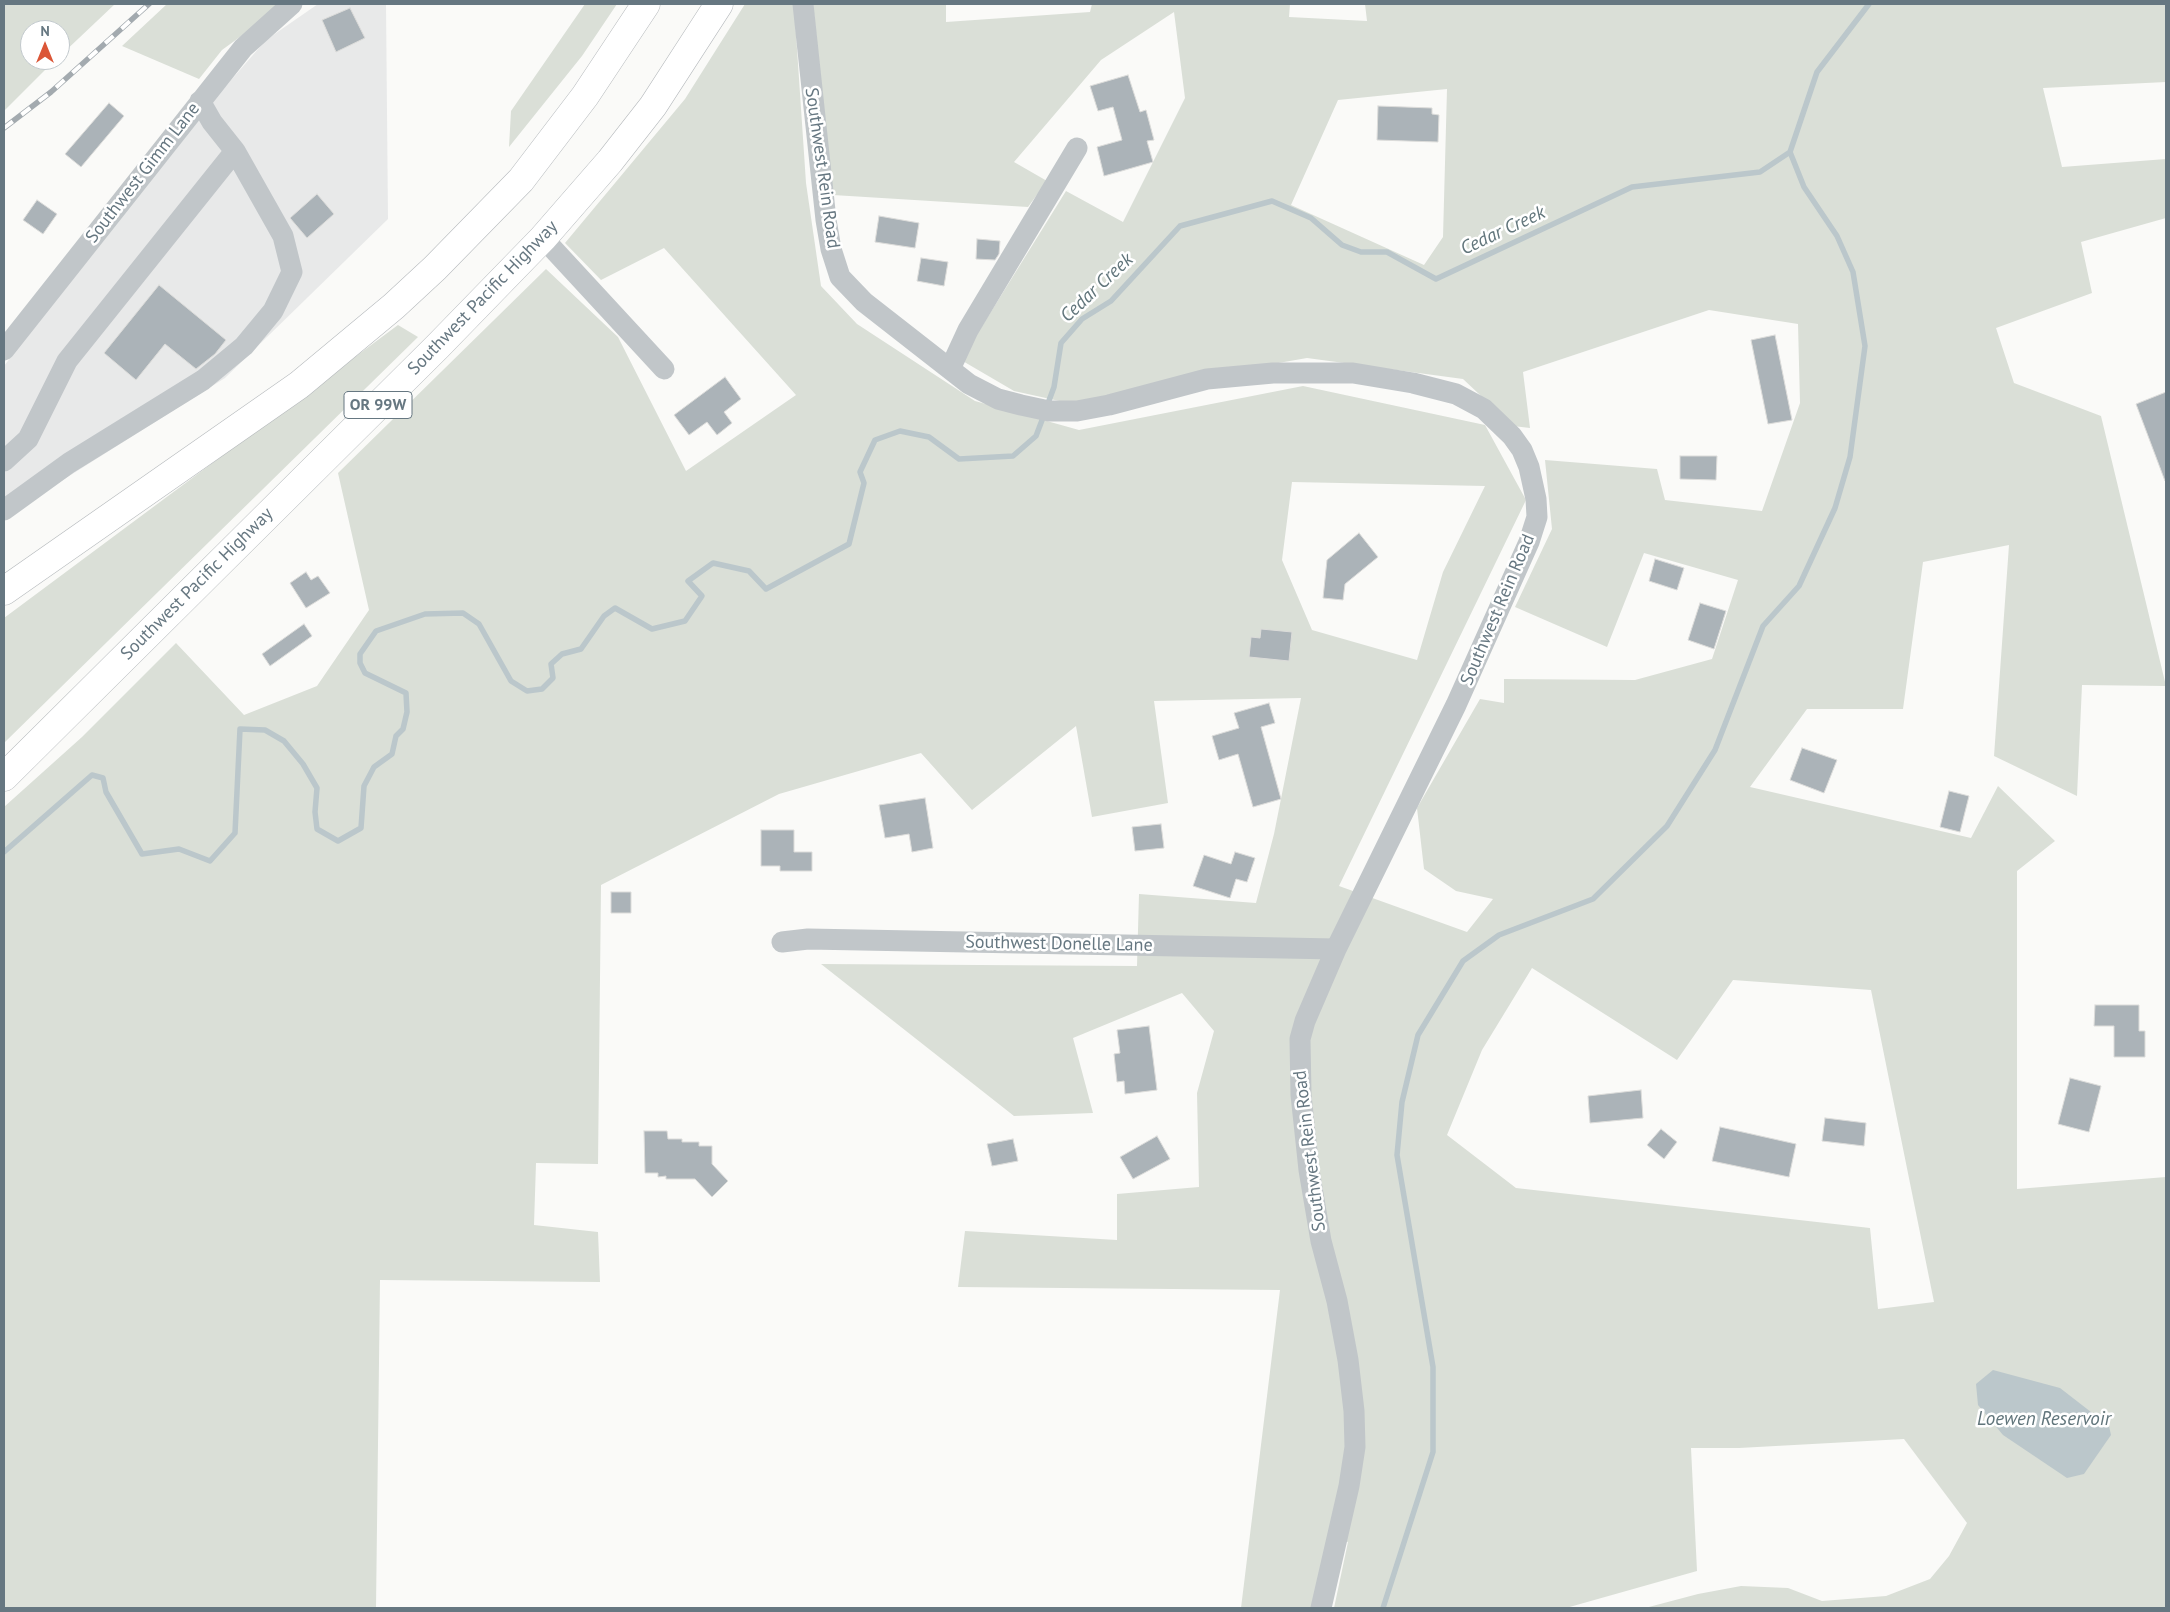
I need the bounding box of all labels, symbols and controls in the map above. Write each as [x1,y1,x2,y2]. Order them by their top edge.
north arrow [20,20,70,70]
text: N [40,22,50,40]
street label: Southwest Rein Road [800,86,844,250]
street label: Southwest Gimm Lane [81,98,205,248]
water label: Cedar Creek [1457,201,1549,261]
street label: Southwest Pacific Highway [404,216,562,380]
water label: Cedar Creek [1056,249,1138,327]
road number: OR 99W [344,392,412,418]
street label: Southwest Pacific Highway [116,503,278,665]
street label: Southwest Rein Road [1456,531,1540,689]
street label: Southwest Donelle Lane [965,932,1153,956]
street label: Southwest Rein Road [1289,1069,1331,1233]
water label: Loewen Reservoir [1977,1409,2111,1431]

